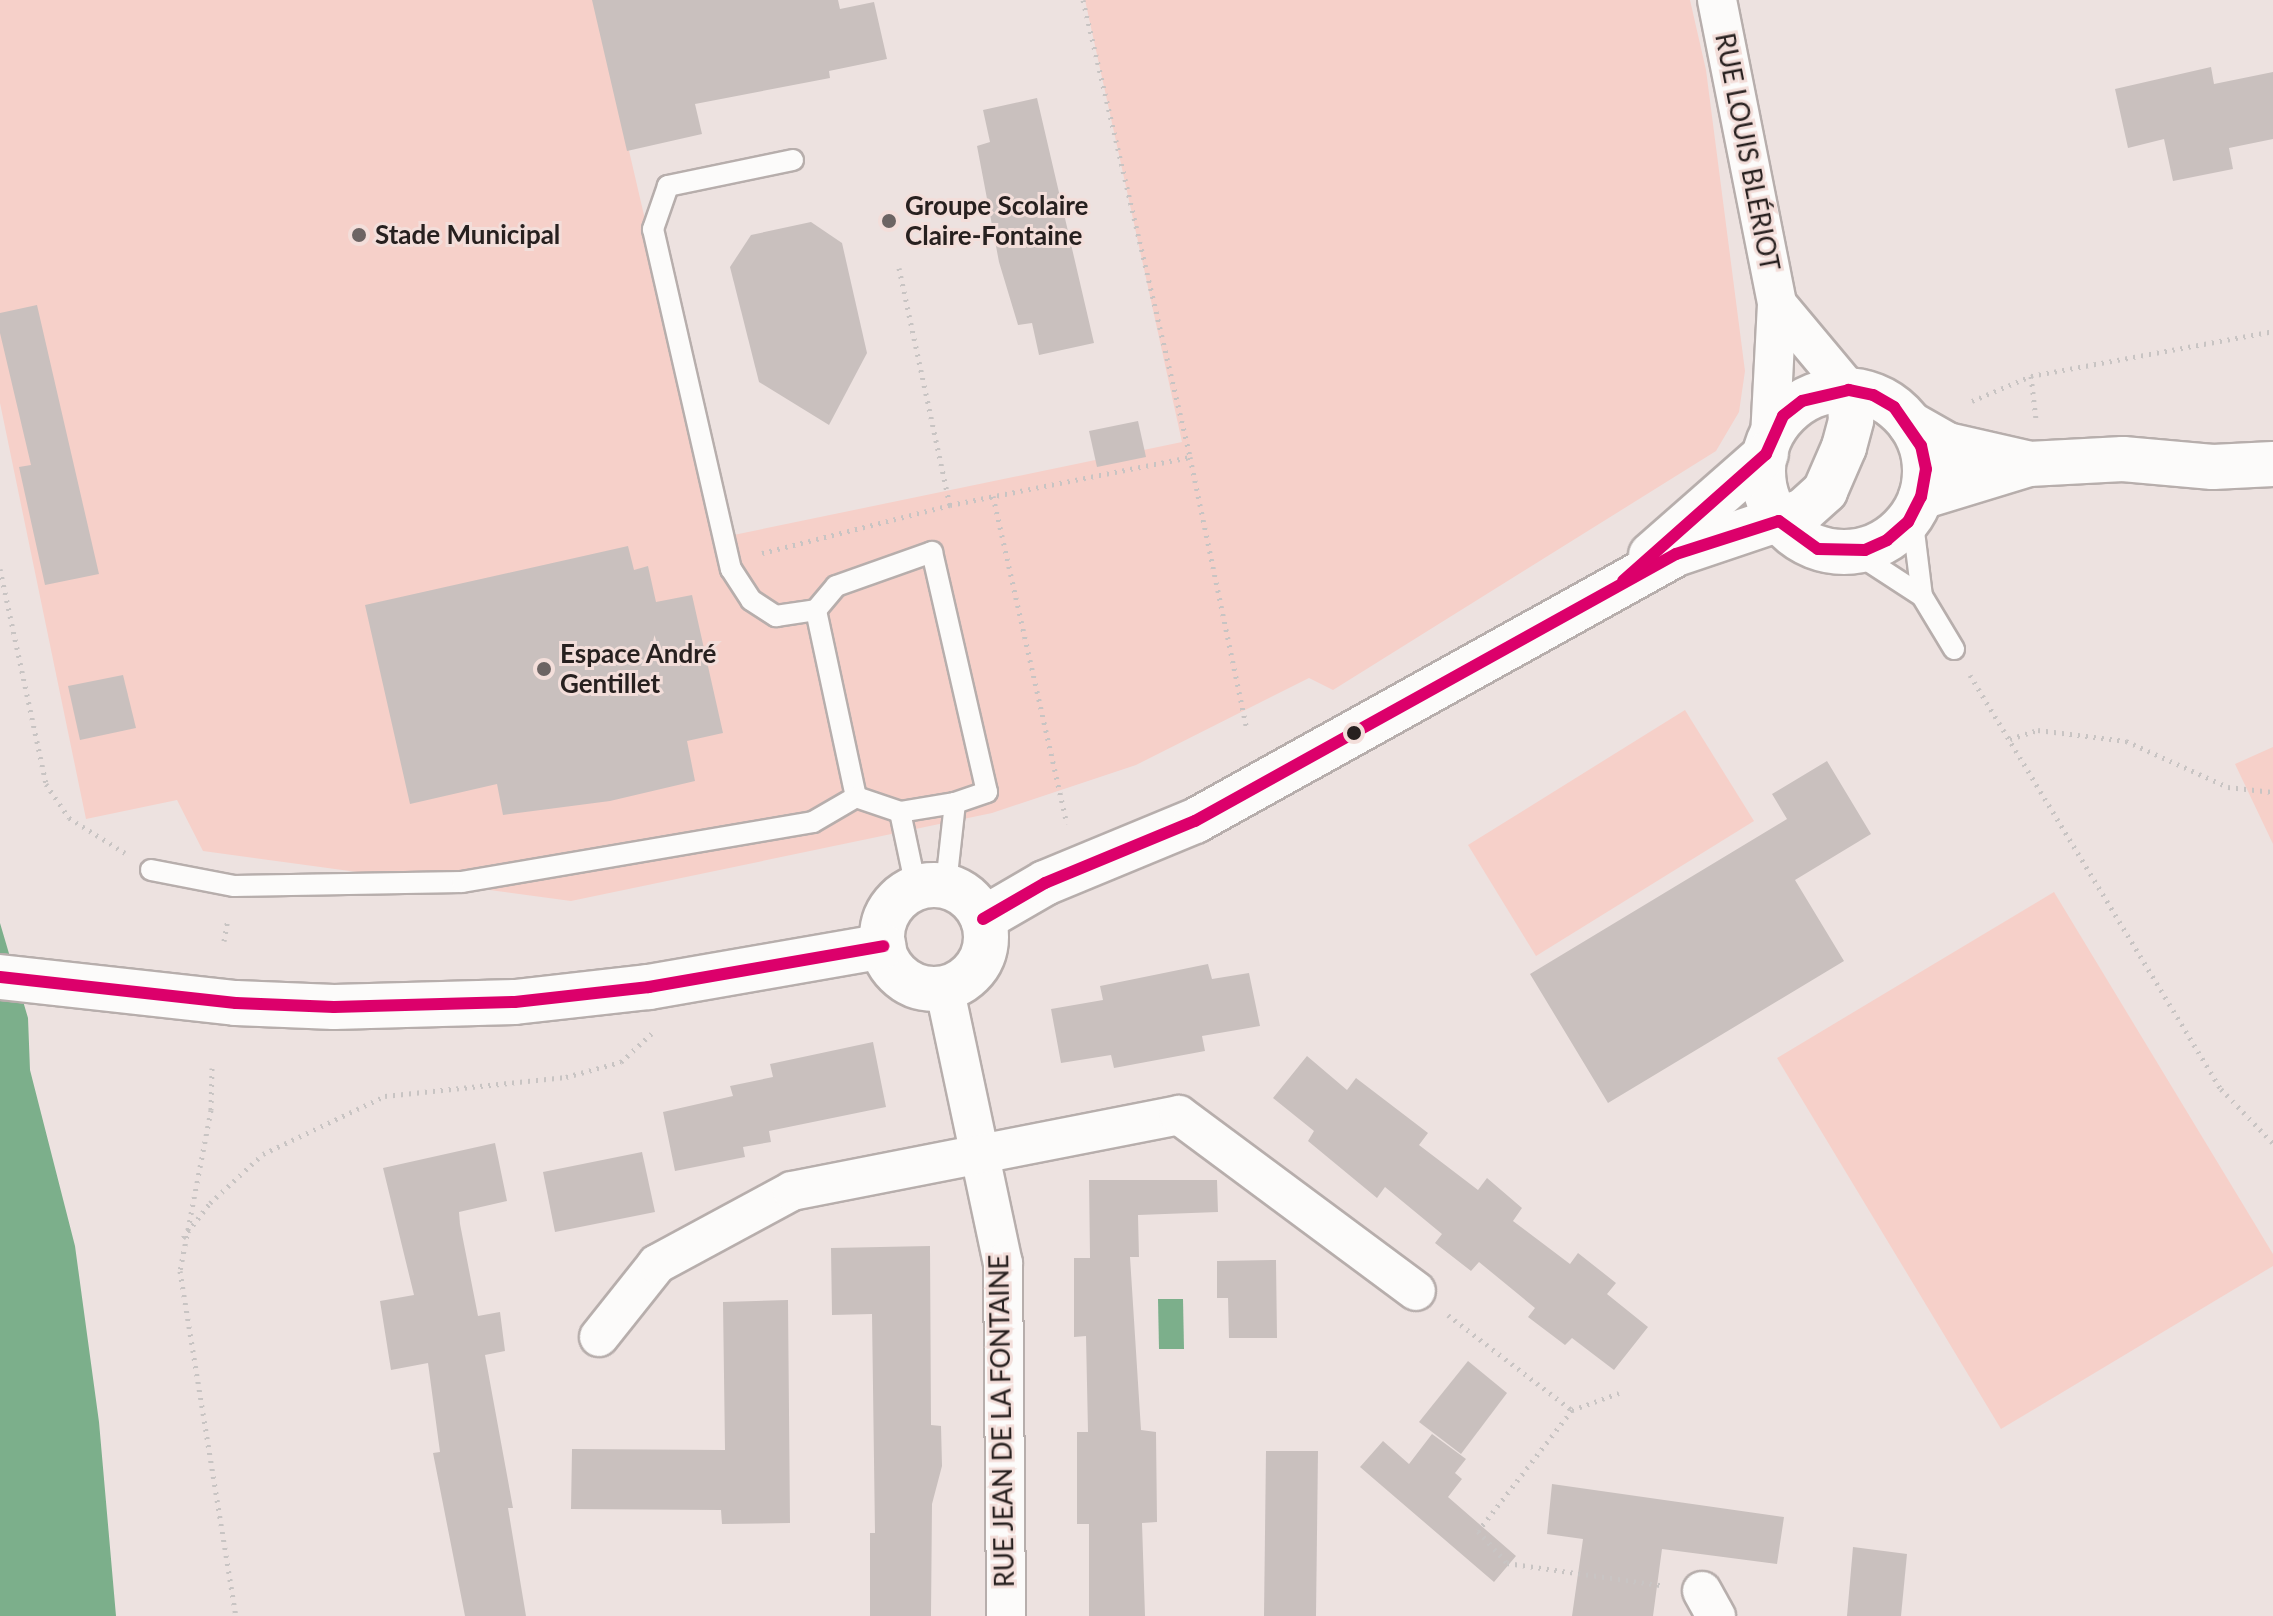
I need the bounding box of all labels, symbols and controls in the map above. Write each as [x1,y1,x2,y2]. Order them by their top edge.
street label: RUE LOUIS BLÉRIOT [1709,30,1785,274]
place label: Groupe Scolaire Claire-Fontaine [905,190,1088,252]
marker: Groupe Scolaire Claire-Fontaine [880,212,898,230]
place label: Stade Municipal [375,219,560,251]
marker: Stade Municipal [350,226,368,244]
place label: Espace André Gentillet [560,638,717,700]
marker: Espace André Gentillet [535,660,553,678]
unlabelled marker [1346,725,1362,741]
street label: RUE JEAN DE LA FONTAINE [983,1253,1021,1589]

